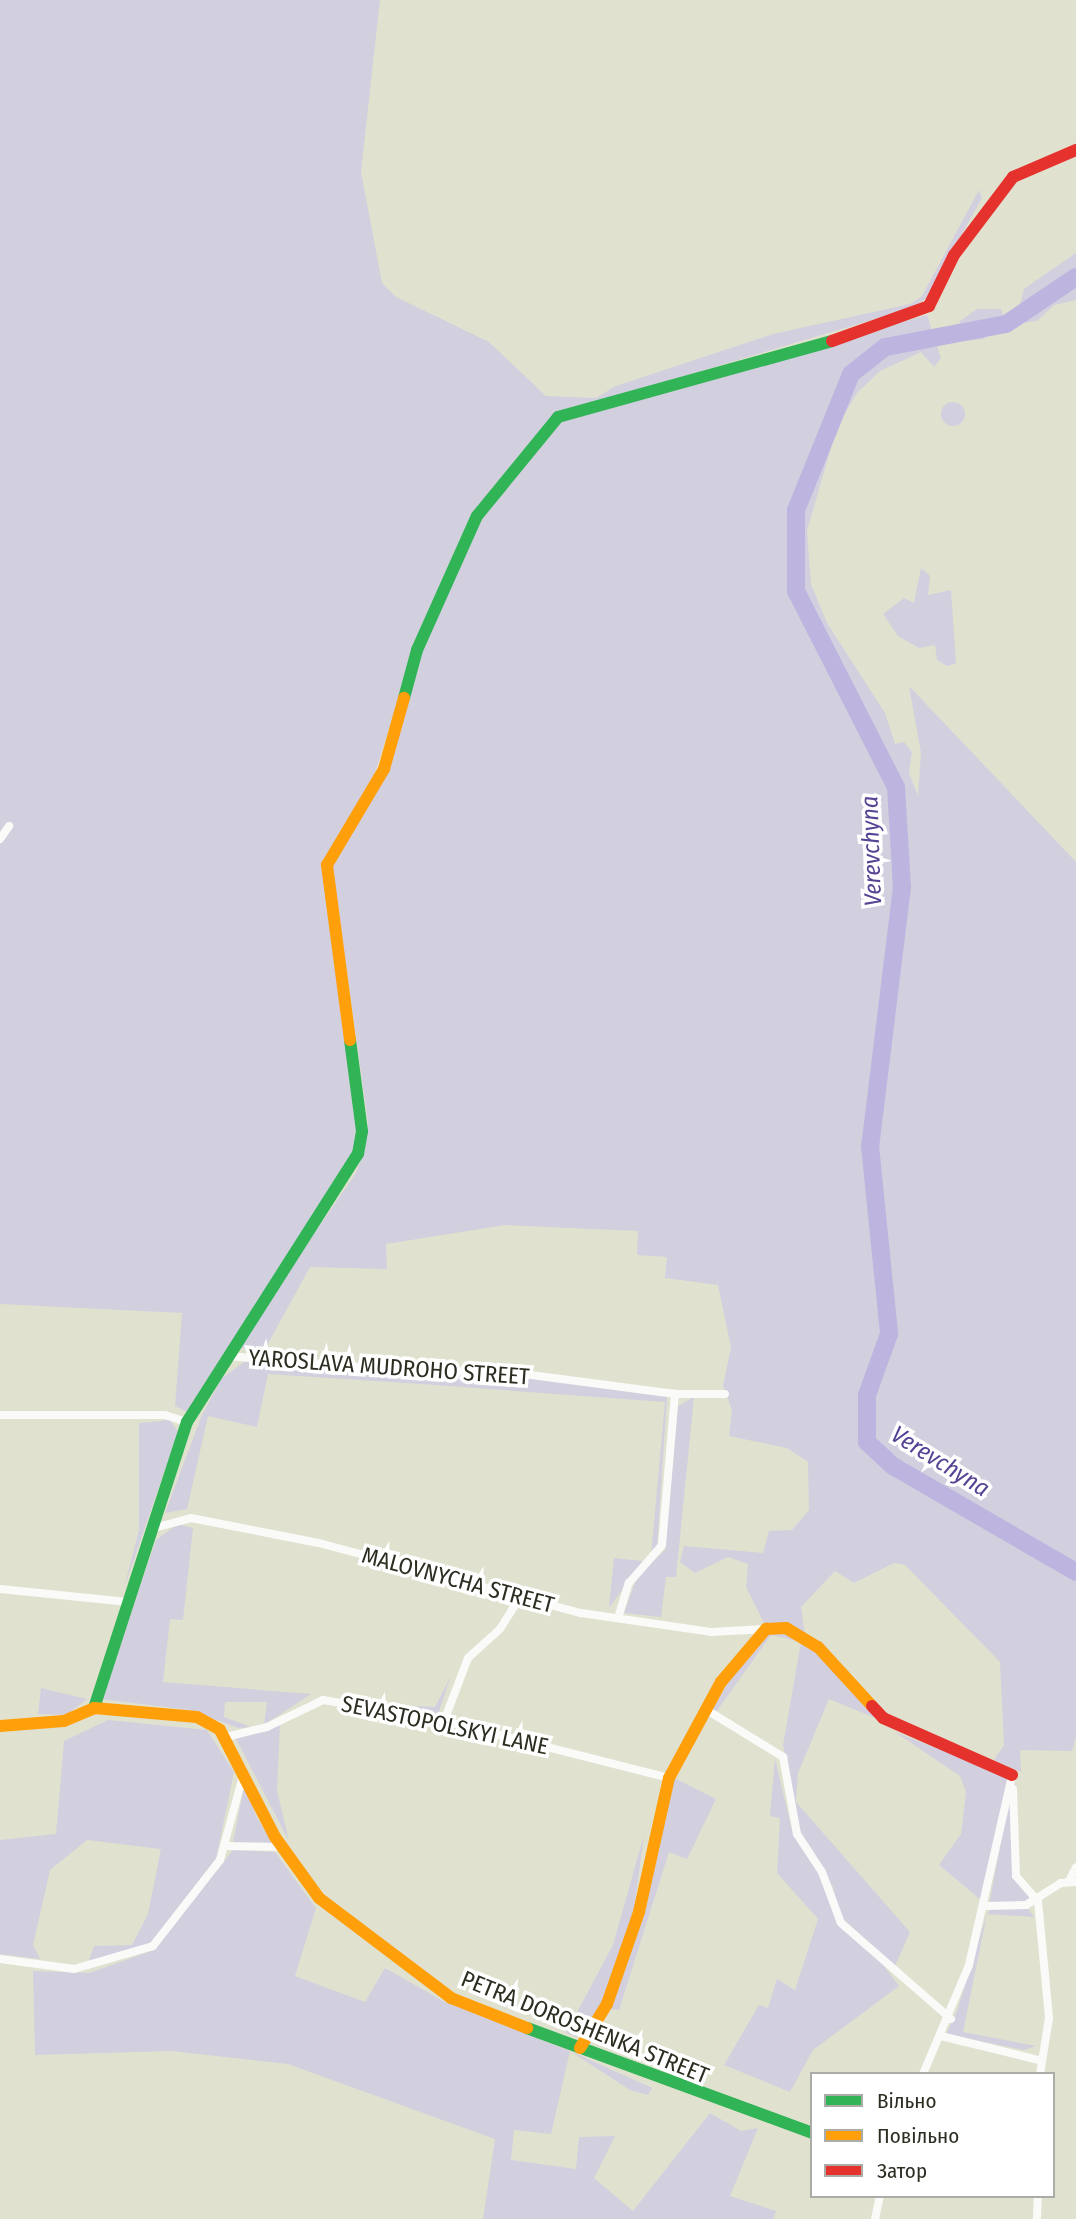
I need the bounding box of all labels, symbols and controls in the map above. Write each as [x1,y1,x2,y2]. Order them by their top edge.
water label: Verevchyna [856,795,888,907]
street label: YAROSLAVA MUDROHO STREET [248,1343,530,1391]
water label: Verevchyna [885,1420,995,1504]
street label: MALOVNYCHA STREET [359,1541,557,1619]
street label: SEVASTOPOLSKYI LANE [339,1690,551,1760]
street label: PETRA DOROSHENKA STREET [457,1965,713,2089]
legend [810,2072,1055,2198]
text: Вільно [877,2088,937,2114]
text: Повільно [877,2123,959,2149]
text: Затор [877,2158,927,2184]

